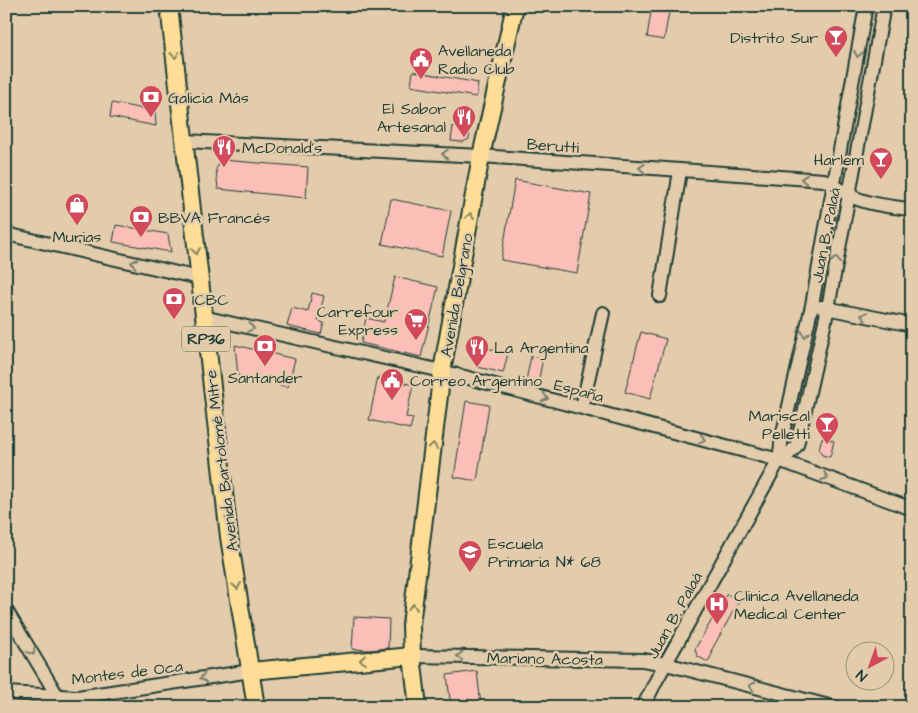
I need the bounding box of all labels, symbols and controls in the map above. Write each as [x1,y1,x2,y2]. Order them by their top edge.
bar icon: Distrito Sur [823,24,849,58]
place label: Distrito Sur [730,27,818,49]
place label: Avellaneda Radio Club [438,40,515,80]
public building icon: Avellaneda Radio Club [408,46,434,80]
one-way arrow [853,50,863,59]
one-way arrow [169,51,180,59]
bank icon: Galicia Más [138,84,164,118]
place label: Galicia Más [168,87,249,109]
place label: El Sabor Artesanal [377,98,446,138]
restaurant icon: El Sabor Artesanal [451,104,477,138]
street label: Berutti [526,133,580,159]
restaurant icon: McDonald's [211,134,237,168]
place label: McDonald's [242,137,322,159]
bar icon: Harlem [868,146,894,180]
one-way arrow [441,149,448,159]
place label: Harlem [814,149,865,171]
one-way arrow [638,162,646,173]
one-way arrow [800,173,808,184]
street label: Juan B. Palaá [806,186,846,285]
shop icon: Murias [64,192,90,226]
bank icon: BBVA Francés [128,204,154,238]
place label: BBVA Francés [158,207,270,229]
one-way arrow [465,212,475,221]
place label: Murias [53,226,101,248]
street label: Avenida Belgrano [435,232,480,359]
one-way arrow [190,247,201,255]
one-way arrow [831,256,841,265]
one-way arrow [130,258,139,269]
bank icon: ICBC [161,286,187,320]
place label: ICBC [192,289,228,311]
place label: Carrefour Express [317,301,398,341]
supermarket icon: Carrefour Express [403,307,429,341]
one-way arrow [860,311,868,321]
one-way arrow [246,322,255,333]
road number: RP36 [182,326,230,352]
one-way arrow [800,330,811,339]
bank icon: Santander [252,333,278,367]
restaurant icon: La Argentina [464,334,490,368]
place label: La Argentina [494,337,589,360]
place label: Santander [228,367,303,389]
public building icon: Correo Argentino [379,367,405,401]
street label: Avenida Bartolomé Mitre [200,368,244,553]
place label: Correo Argentino [410,370,542,393]
street label: España [551,374,606,408]
one-way arrow [541,392,549,402]
place label: Mariscal Pelletti [749,405,811,445]
bar icon: Mariscal Pelletti [814,411,840,445]
one-way arrow [698,434,706,444]
one-way arrow [427,441,438,449]
one-way arrow [820,471,828,481]
place label: Escuela Primaria N* 68 [488,533,601,573]
school or university icon: Escuela Primaria N* 68 [457,539,483,573]
street label: Juan B. Palaá [642,568,708,663]
one-way arrow [231,582,241,590]
place label: Clinica Avellaneda Medical Center [734,585,859,625]
hospital icon: Clinica Avellaneda Medical Center [704,591,730,625]
one-way arrow [407,603,418,611]
north arrow [846,640,896,690]
one-way arrow [25,646,35,655]
street label: Mariano Acosta [487,647,603,671]
one-way arrow [455,651,463,661]
one-way arrow [359,654,367,665]
street label: Montes de Oca [70,655,184,691]
text: N [852,664,872,685]
one-way arrow [198,673,207,683]
one-way arrow [748,681,757,692]

